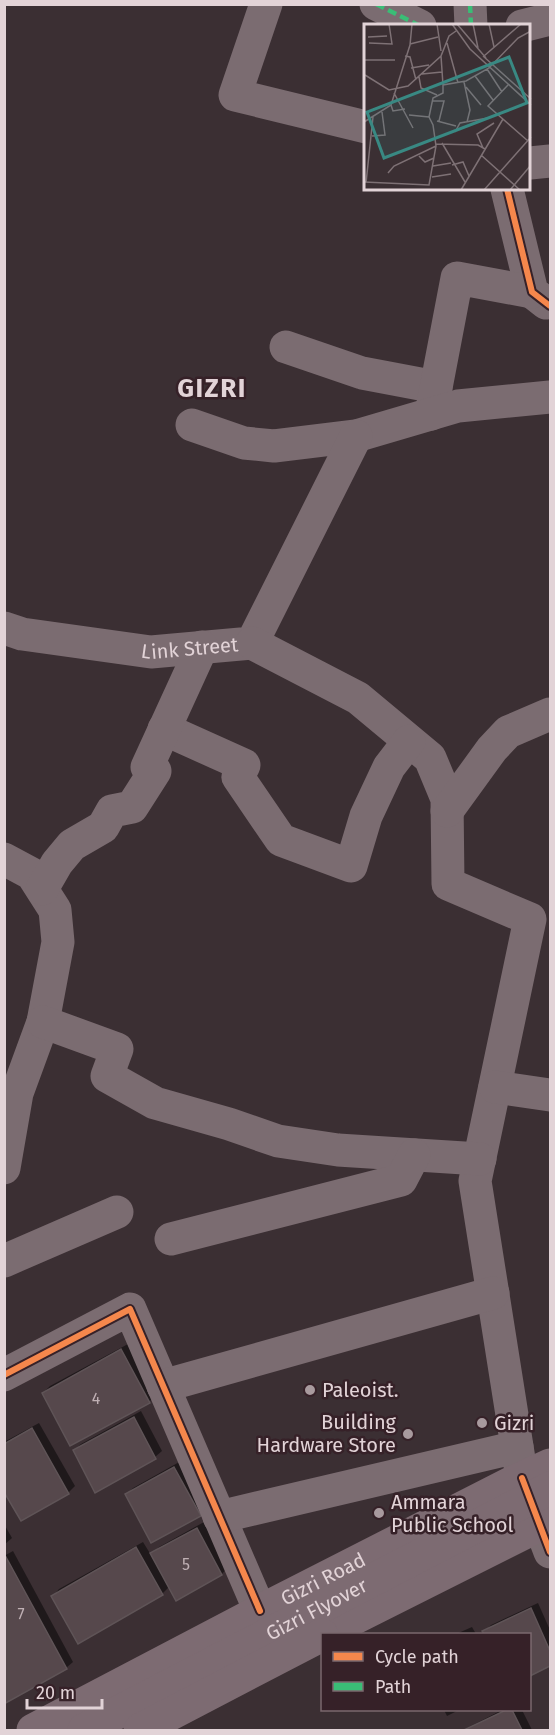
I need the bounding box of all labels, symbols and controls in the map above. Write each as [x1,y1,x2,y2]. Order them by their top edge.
inset map [364,24,531,190]
district label: GIZRI [177,373,247,404]
street label: Link Street [140,632,240,664]
place label: Paleoist. [322,1378,399,1402]
marker: Paleoist. [303,1383,317,1397]
house number: 4 [92,1389,101,1408]
place label: Building Hardware Store [257,1410,397,1457]
place label: Gizri [494,1411,534,1435]
marker: Gizri [475,1416,489,1430]
marker: Building Hardware Store [401,1427,415,1441]
place label: Ammara Public School [391,1490,513,1537]
marker: Ammara Public School [372,1506,386,1520]
street label: Gizri Road [277,1547,369,1610]
house number: 5 [182,1555,190,1574]
street label: Gizri Flyover [262,1573,371,1645]
house number: 7 [17,1605,25,1624]
legend [321,1633,531,1711]
text: Cycle path [375,1646,459,1668]
scale bar [27,1672,102,1710]
text: Path [375,1676,411,1698]
text: 20 m [36,1682,75,1704]

